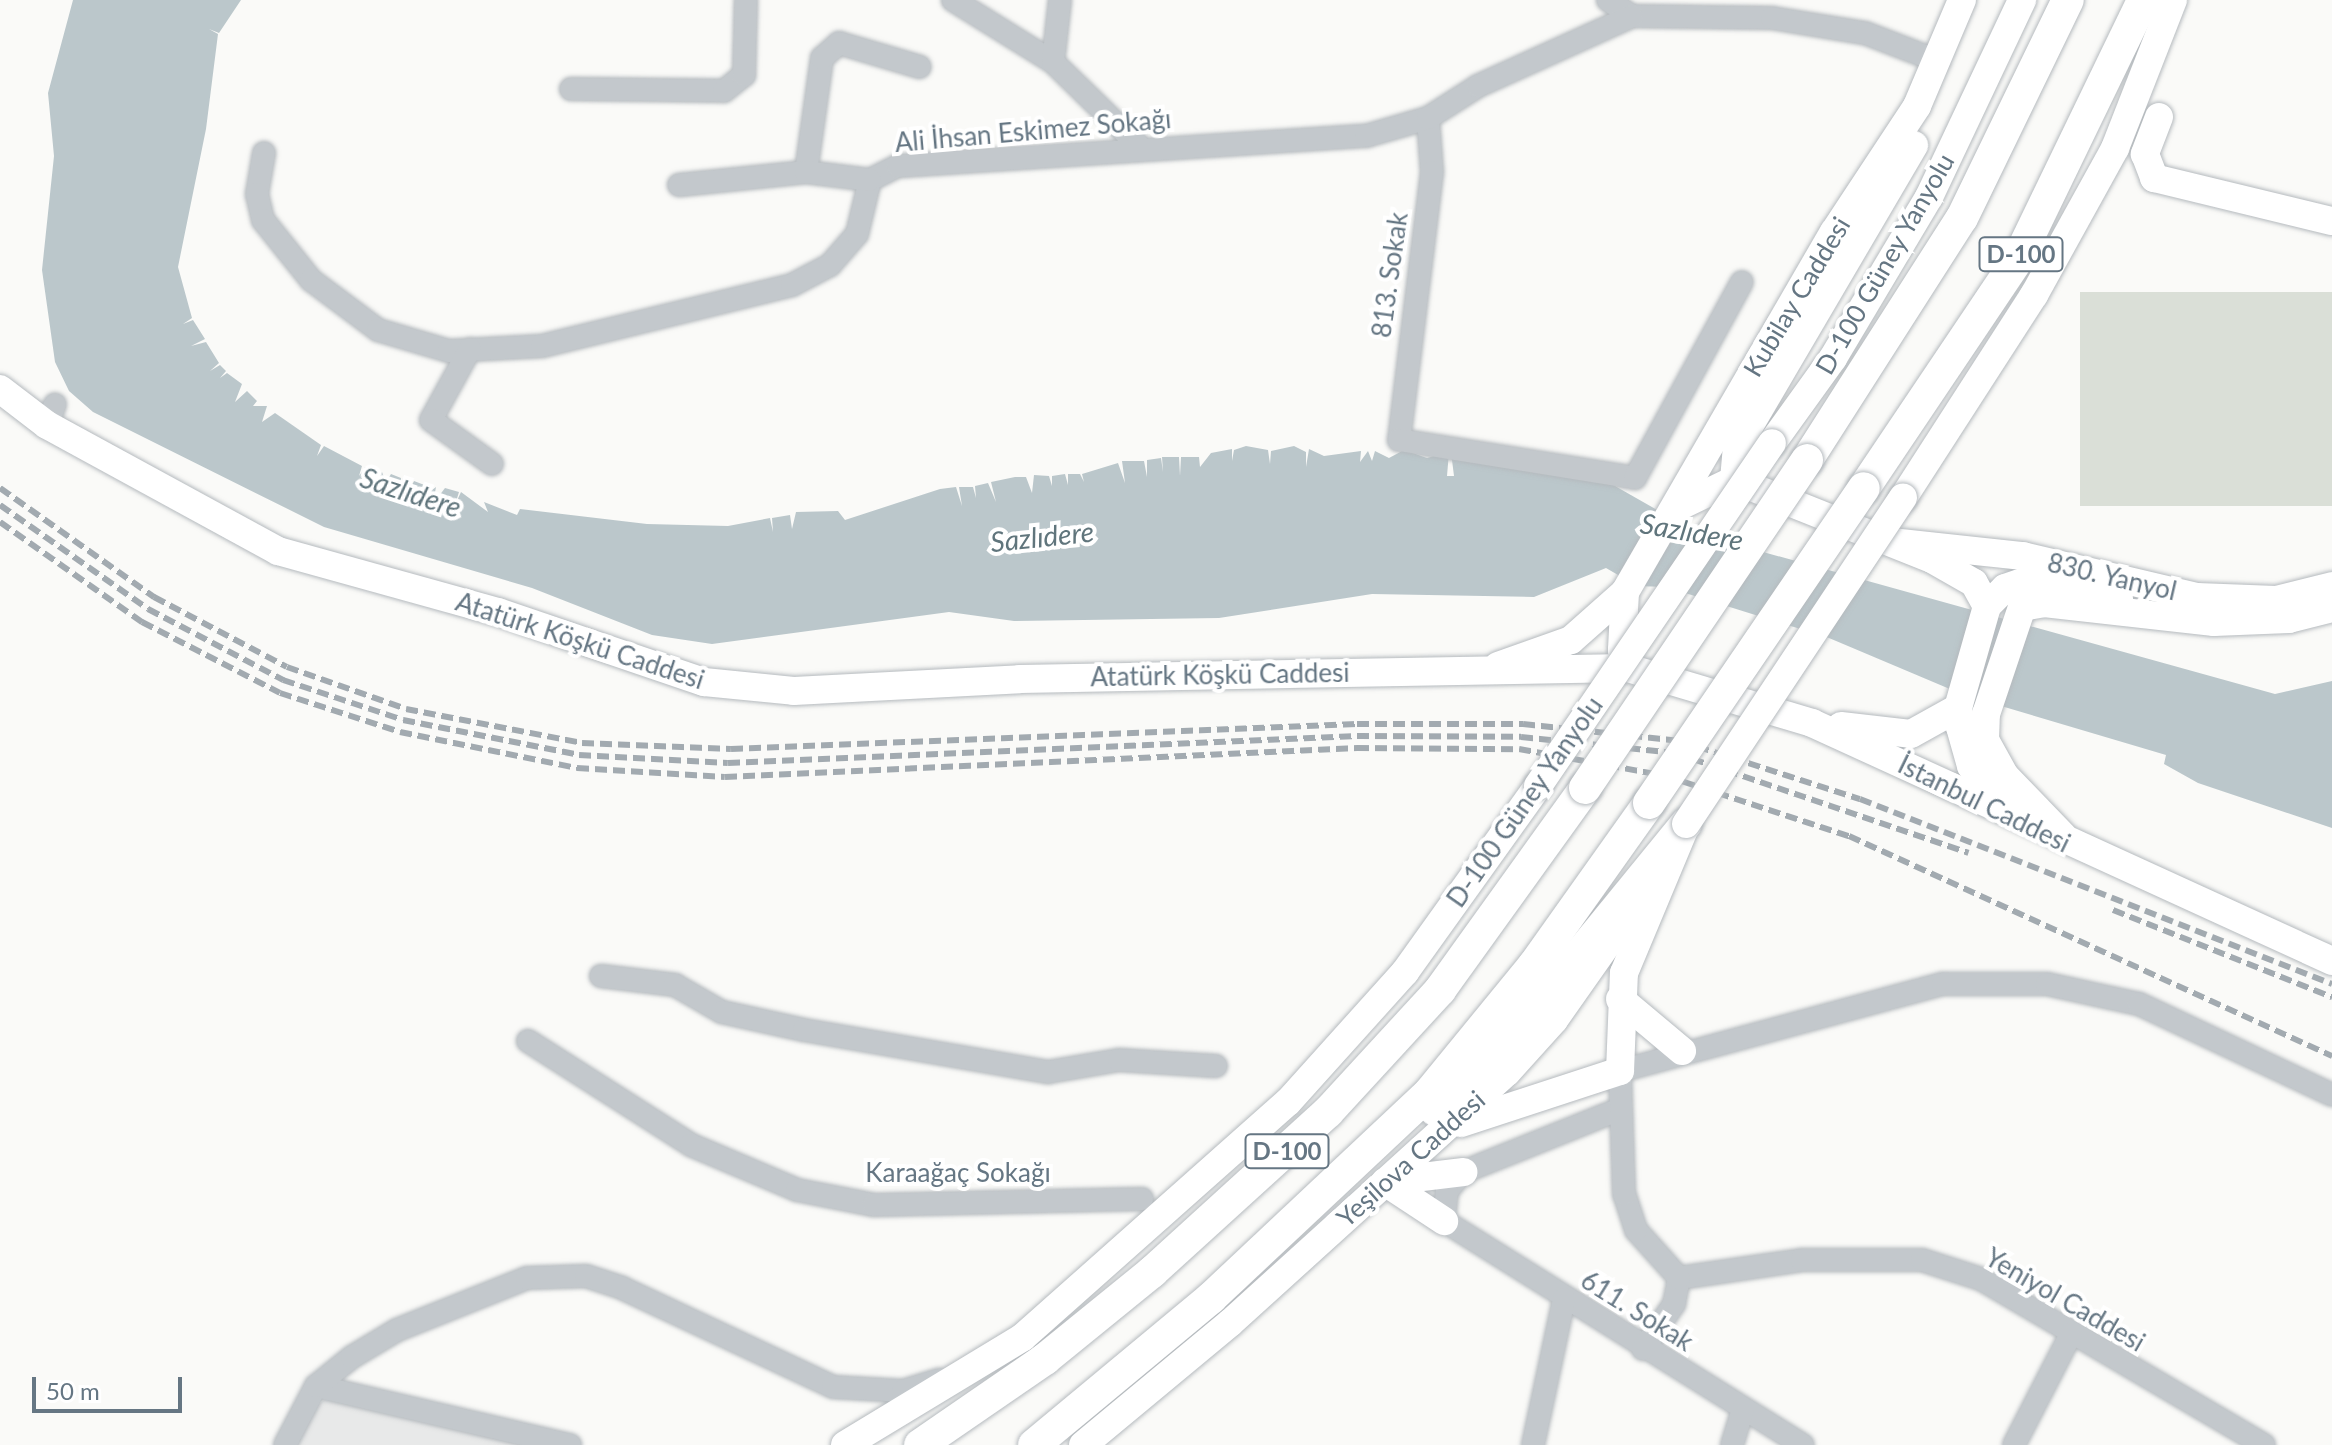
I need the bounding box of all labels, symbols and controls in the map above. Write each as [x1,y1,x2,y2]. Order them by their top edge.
street label: Ali İhsan Eskimez Sokağı [894,103,1172,159]
street label: D-100 Güney Yanyolu [1809,147,1961,381]
street label: 813. Sokak [1366,210,1414,340]
street label: Kubilay Caddesi [1737,211,1857,383]
road number: D-100 [1977,234,2065,274]
water label: Sazlıdere [356,460,466,524]
water label: Sazlıdere [1638,505,1746,557]
water label: Sazlıdere [989,514,1095,558]
street label: 830. Yanyol [2044,547,2180,607]
street label: Atatürk Köşkü Caddesi [452,586,708,696]
street label: Atatürk Köşkü Caddesi [1090,657,1350,693]
street label: D-100 Güney Yanyolu [1440,690,1610,914]
street label: İstanbul Caddesi [1893,749,2075,859]
street label: Yeşilova Caddesi [1331,1084,1491,1234]
road number: D-100 [1243,1131,1331,1171]
street label: Karaağaç Sokağı [865,1157,1051,1189]
street label: Yeniyol Caddesi [1980,1242,2150,1358]
street label: 611. Sokak [1575,1264,1699,1358]
scale bar [36,1361,186,1411]
text: 50 m [46,1376,100,1405]

